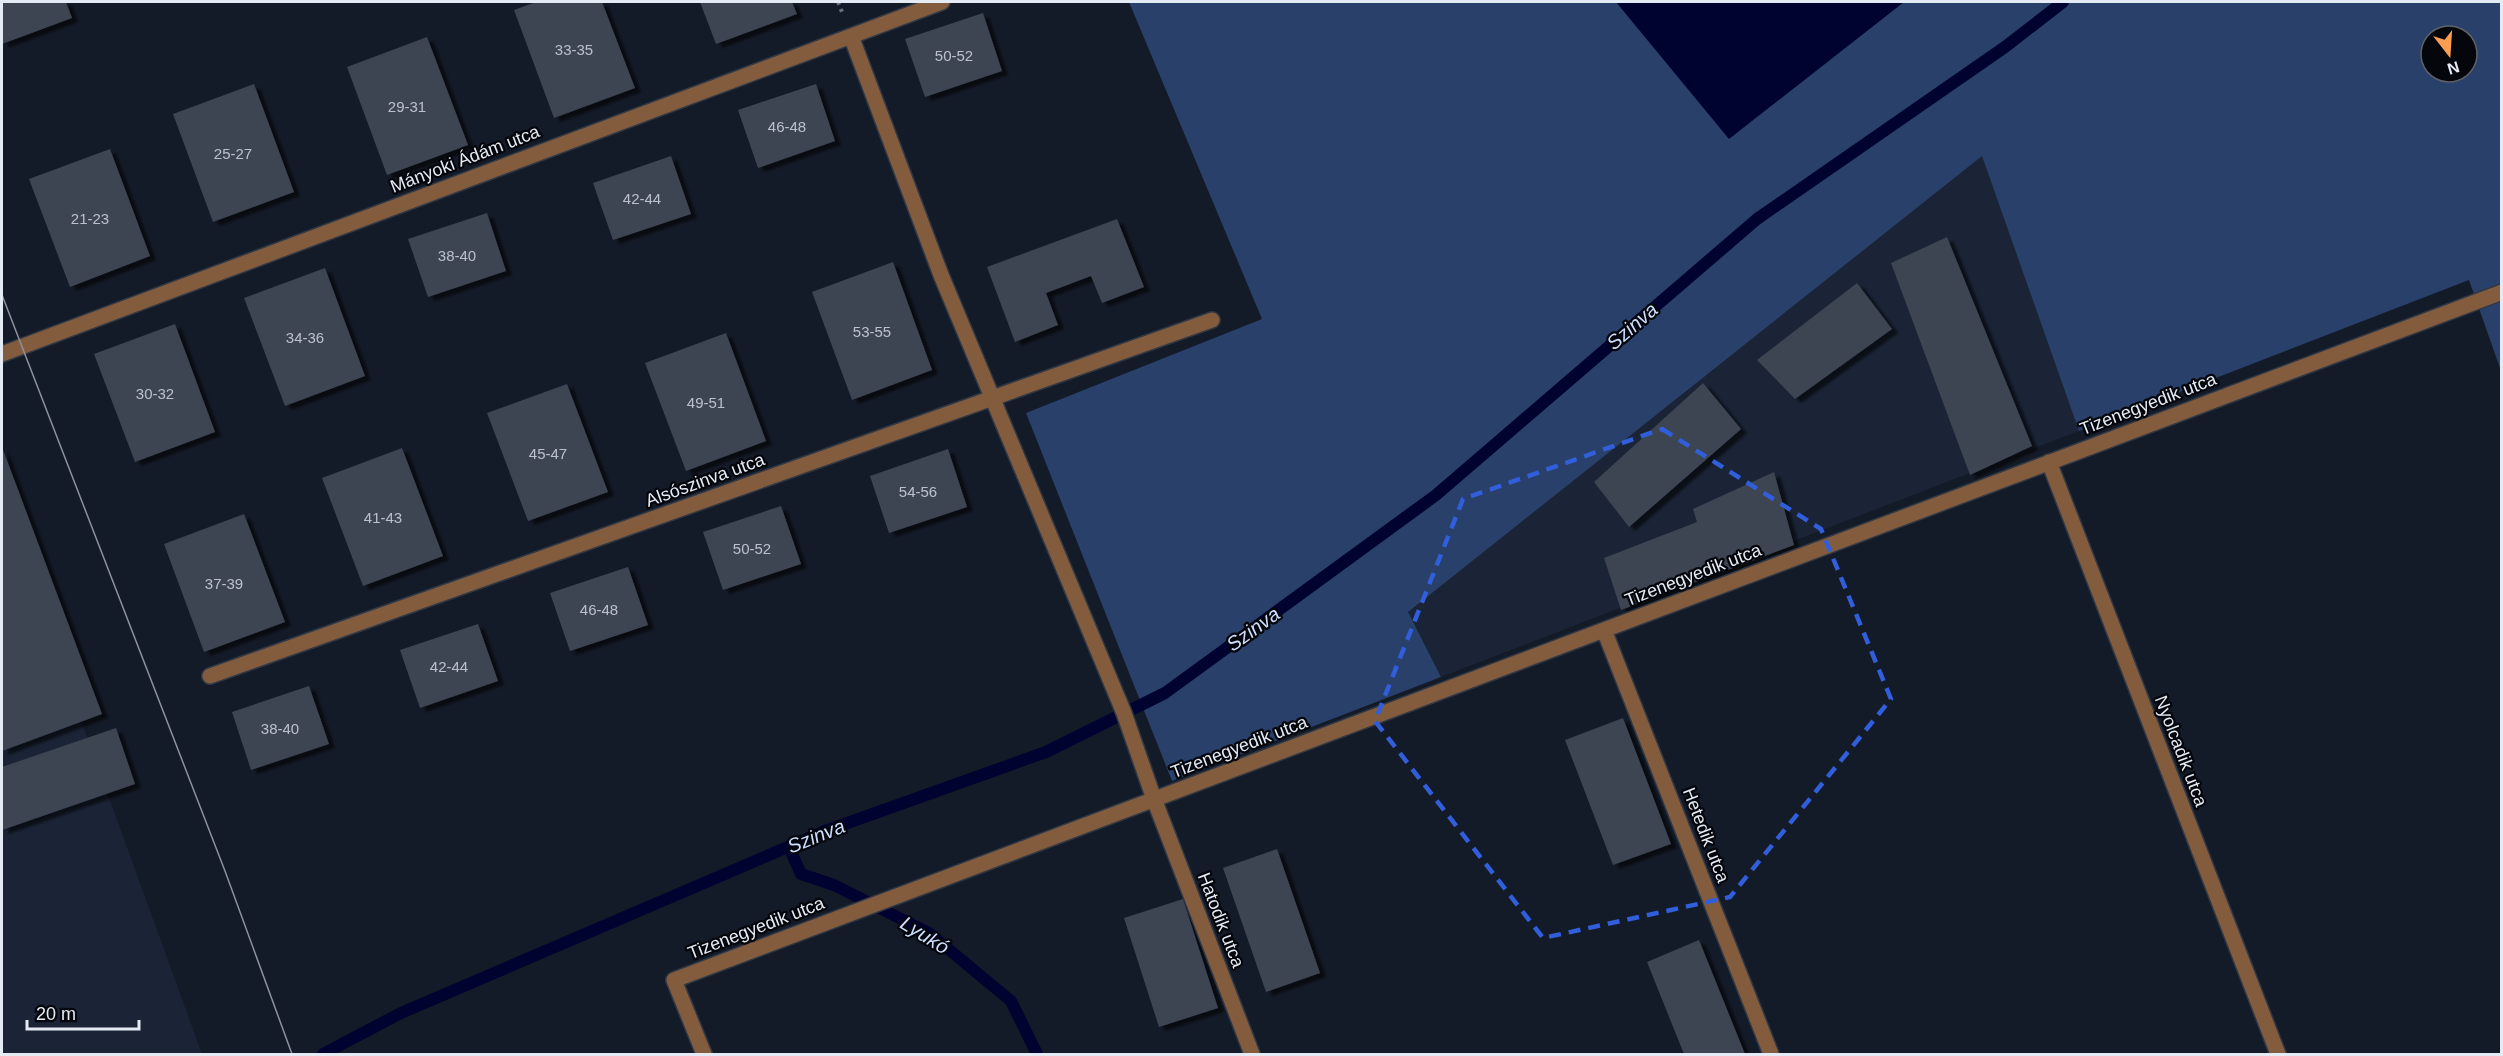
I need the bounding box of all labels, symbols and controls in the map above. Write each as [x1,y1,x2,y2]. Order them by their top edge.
north arrow [2419,24,2479,84]
house number: 33-35 [555,41,593,58]
house number: 50-52 [935,47,973,64]
text: N [2445,58,2461,78]
house number: 29-31 [388,98,426,115]
house number: 46-48 [768,118,806,135]
street label: Mányoki Ádám utca [388,121,543,197]
house number: 25-27 [214,145,252,162]
house number: 42-44 [623,190,661,207]
house number: 21-23 [71,210,109,227]
house number: 38-40 [438,247,476,264]
water label: Szinva [1602,298,1662,354]
house number: 53-55 [853,323,891,340]
house number: 34-36 [286,329,324,346]
street label: Tizenegyedik utca [2077,368,2220,439]
house number: 30-32 [136,385,174,402]
house number: 49-51 [687,394,725,411]
house number: 45-47 [529,445,567,462]
street label: Alsószinva utca [643,449,768,511]
house number: 54-56 [899,483,937,500]
house number: 41-43 [364,509,402,526]
street label: Tizenegyedik utca [1622,539,1765,610]
house number: 50-52 [733,540,771,557]
house number: 37-39 [205,575,243,592]
house number: 46-48 [580,601,618,618]
water label: Szinva [1222,602,1284,656]
house number: 42-44 [430,658,468,675]
street label: Nyolcadik utca [2151,693,2212,810]
street label: Tizenegyedik utca [1168,711,1311,782]
house number: 38-40 [261,720,299,737]
street label: Hetedik utca [1679,785,1734,886]
water label: Szinva [784,815,848,857]
street label: Hatodik utca [1194,870,1249,971]
street label: Tizenegyedik utca [685,892,828,963]
water label: Lyukó [897,912,953,958]
scale bar [27,993,140,1031]
text: 20 m [36,1004,76,1024]

